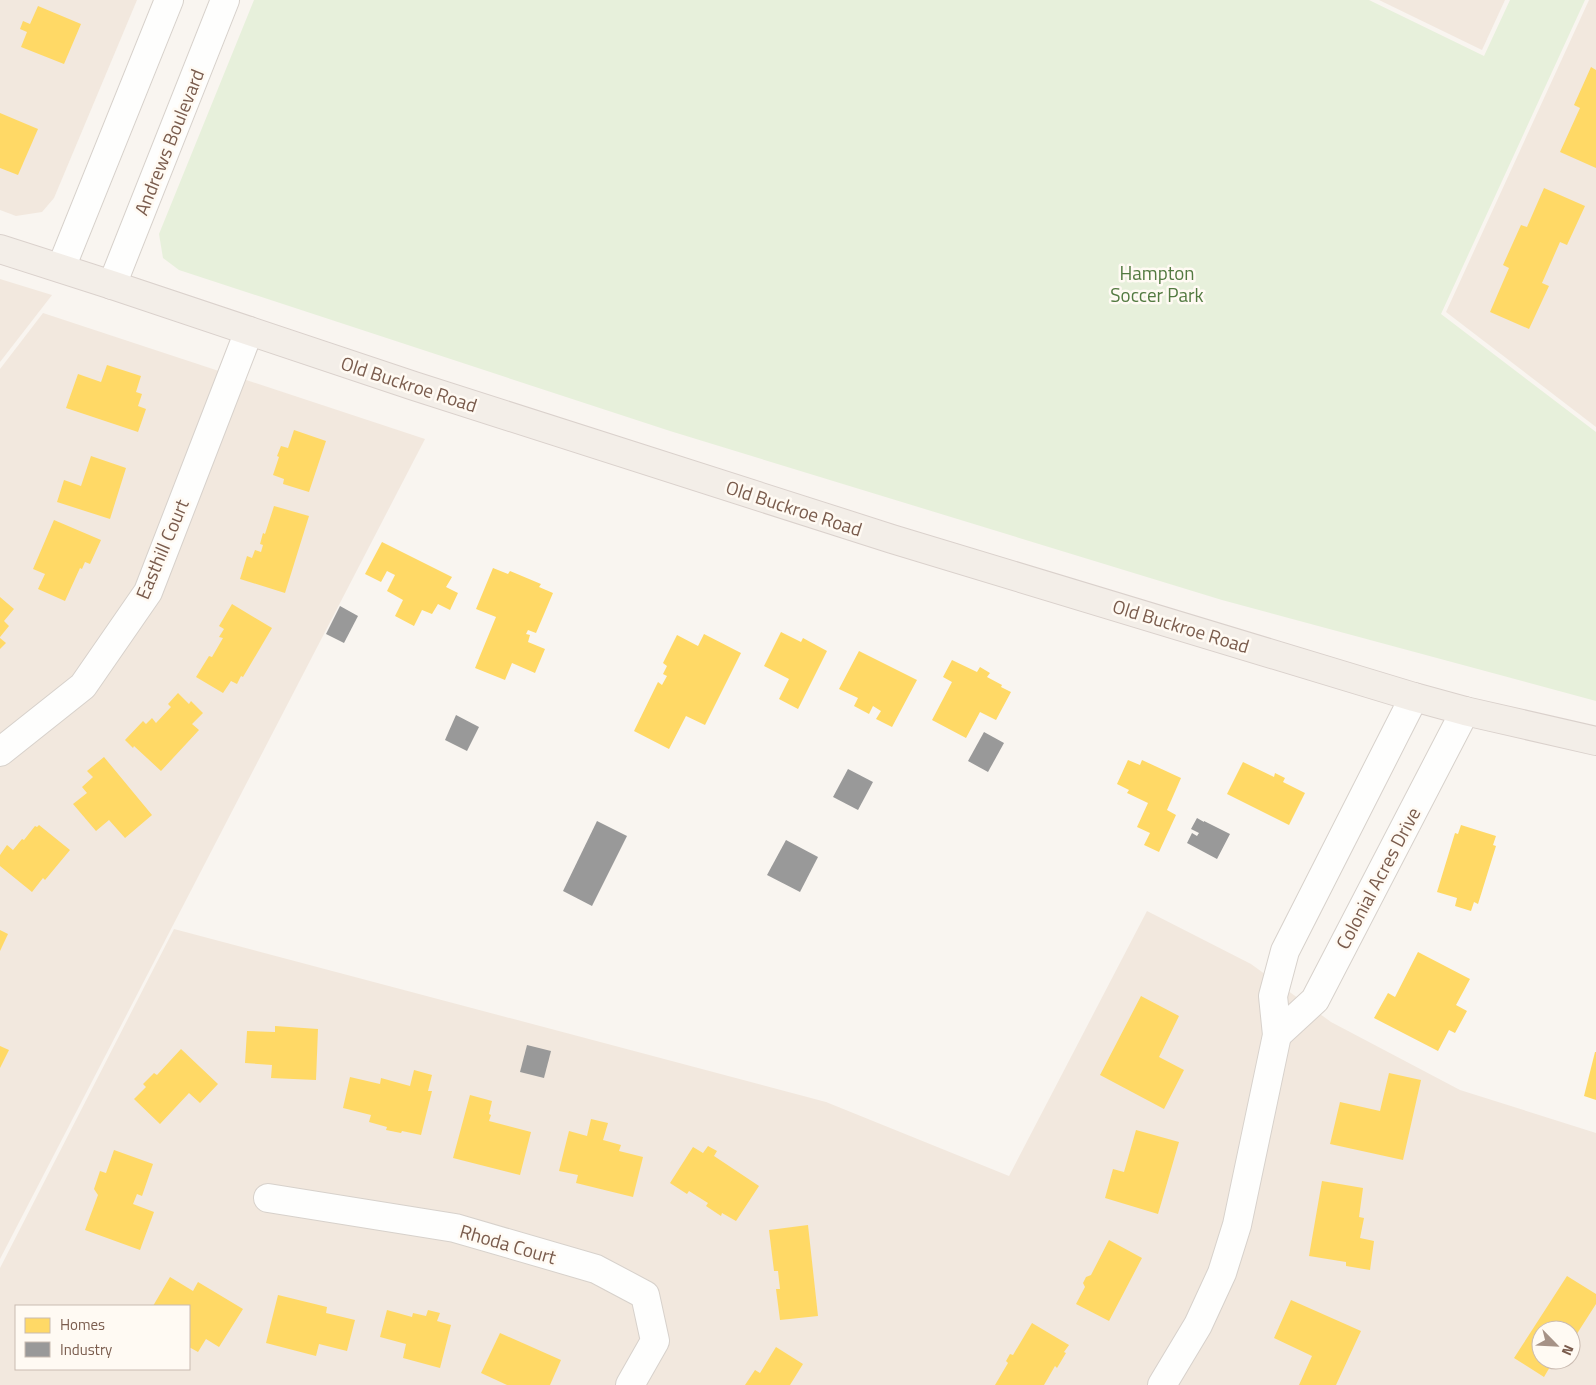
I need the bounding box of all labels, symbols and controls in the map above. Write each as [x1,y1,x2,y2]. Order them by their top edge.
street label: Andrews Boulevard [126,64,211,219]
park label: Hampton Soccer Park [1110,258,1204,309]
street label: Old Buckroe Road [337,348,481,419]
street label: Old Buckroe Road [722,472,866,543]
street label: Easthill Court [127,494,196,603]
street label: Old Buckroe Road [1109,591,1253,660]
street label: Colonial Acres Drive [1328,802,1427,954]
street label: Rhoda Court [456,1216,560,1271]
legend [15,1305,190,1370]
text: Homes [60,1313,105,1336]
north arrow [1531,1320,1581,1370]
text: Industry [60,1338,112,1361]
text: N [1557,1342,1580,1359]

